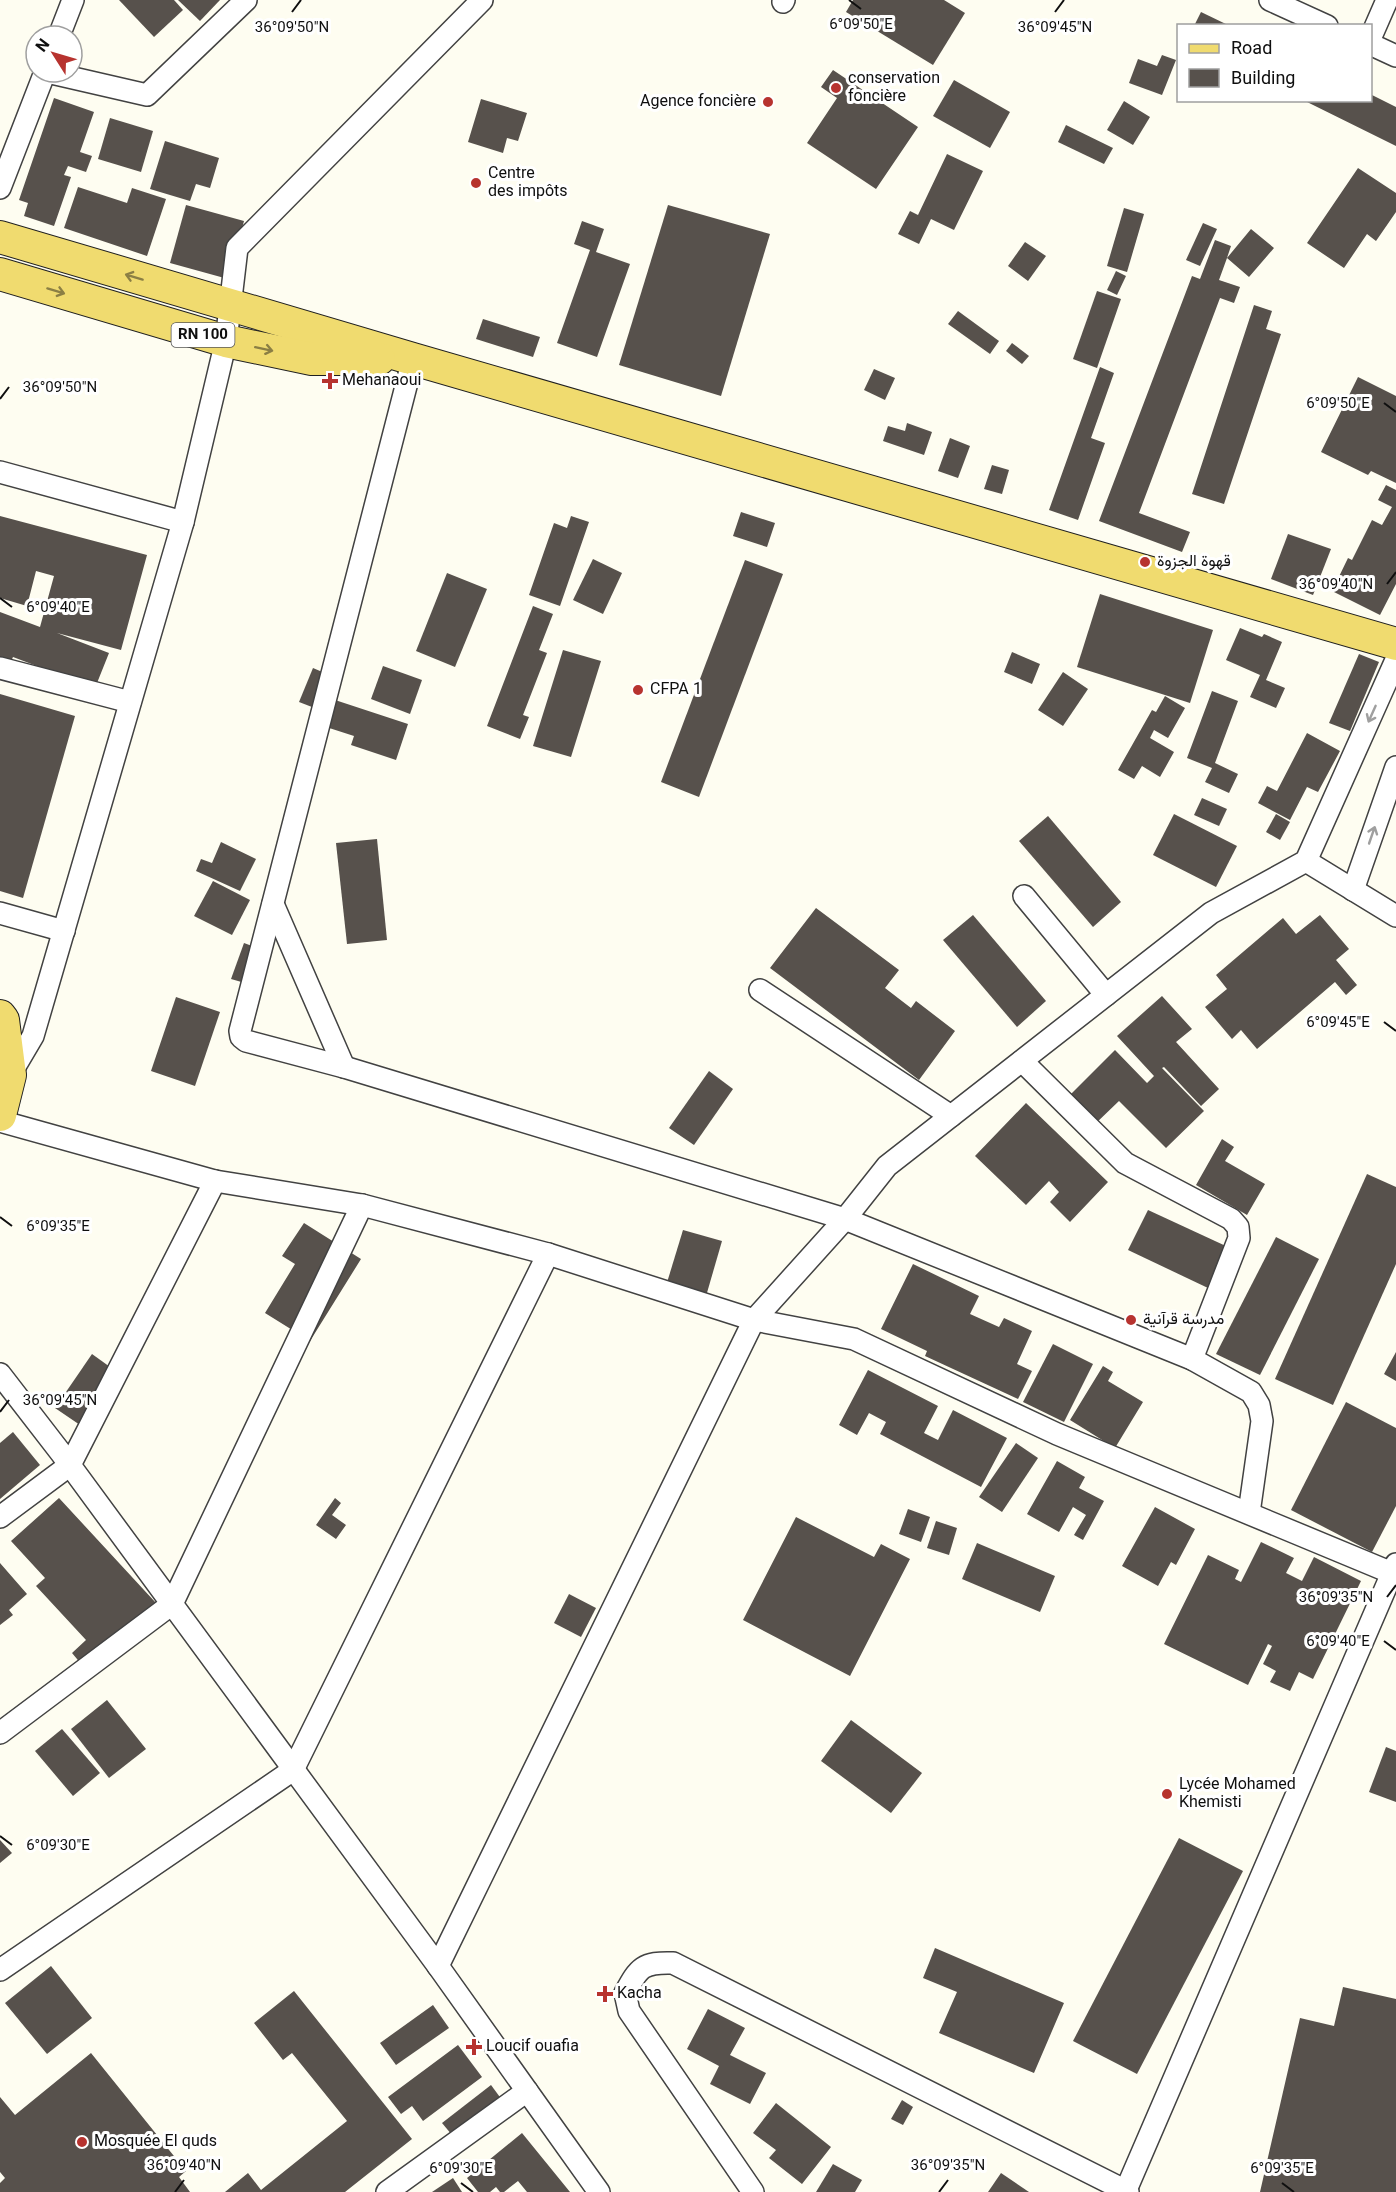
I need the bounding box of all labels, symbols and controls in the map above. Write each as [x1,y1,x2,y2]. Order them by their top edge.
text: 6°09'50"E [829,14,893,37]
text: 36°09'50"N [255,17,329,40]
text: 36°09'45"N [1018,17,1092,40]
north arrow [24,24,84,84]
legend [1177,24,1372,102]
text: N [31,34,57,59]
text: Road [1231,36,1272,64]
text: Building [1231,66,1295,94]
place label: conservation foncière [848,67,940,110]
marker: conservation foncière [829,81,843,95]
place label: Agence foncière [640,90,756,115]
marker: Agence foncière [761,95,775,109]
place label: Centre des impôts [488,162,568,205]
marker: Centre des impôts [469,176,483,190]
one-way arrow [125,271,144,282]
one-way arrow [46,286,65,297]
road number: RN 100 [172,323,234,347]
one-way arrow [254,344,273,355]
place label: Mehanaoui [342,369,421,394]
marker: Mehanaoui [323,374,337,388]
text: 36°09'50"N [23,377,97,400]
text: 6°09'50"E [1306,393,1370,416]
place label: قهوة الجزوة [1157,550,1231,575]
marker: قهوة الجزوة [1138,555,1152,569]
text: 36°09'40"N [1299,574,1373,597]
text: 6°09'40"E [26,597,90,620]
place label: CFPA 1 [650,678,702,703]
marker: CFPA 1 [631,683,645,697]
one-way arrow [1366,704,1377,722]
one-way arrow [1368,826,1379,845]
text: 6°09'45"E [1306,1012,1370,1035]
text: 6°09'35"E [26,1216,90,1239]
place label: مدرسة قرآنية [1143,1308,1224,1333]
marker: مدرسة قرآنية [1124,1313,1138,1327]
text: 36°09'45"N [23,1390,97,1413]
text: 36°09'35"N [1299,1587,1373,1610]
text: 6°09'40"E [1306,1631,1370,1654]
place label: Lycée Mohamed Khemisti [1179,1773,1296,1816]
marker: Lycée Mohamed Khemisti [1160,1787,1174,1801]
text: 6°09'30"E [26,1835,90,1858]
place label: Kacha [617,1982,662,2007]
marker: Kacha [598,1987,612,2001]
place label: Loucif ouafia [486,2035,579,2060]
marker: Loucif ouafia [467,2040,481,2054]
place label: Mosquée El quds [94,2130,217,2155]
marker: Mosquée El quds [75,2135,89,2149]
text: 36°09'40"N [147,2155,221,2178]
text: 36°09'35"N [911,2155,985,2178]
text: 6°09'30"E [429,2158,493,2181]
text: 6°09'35"E [1250,2158,1314,2181]

